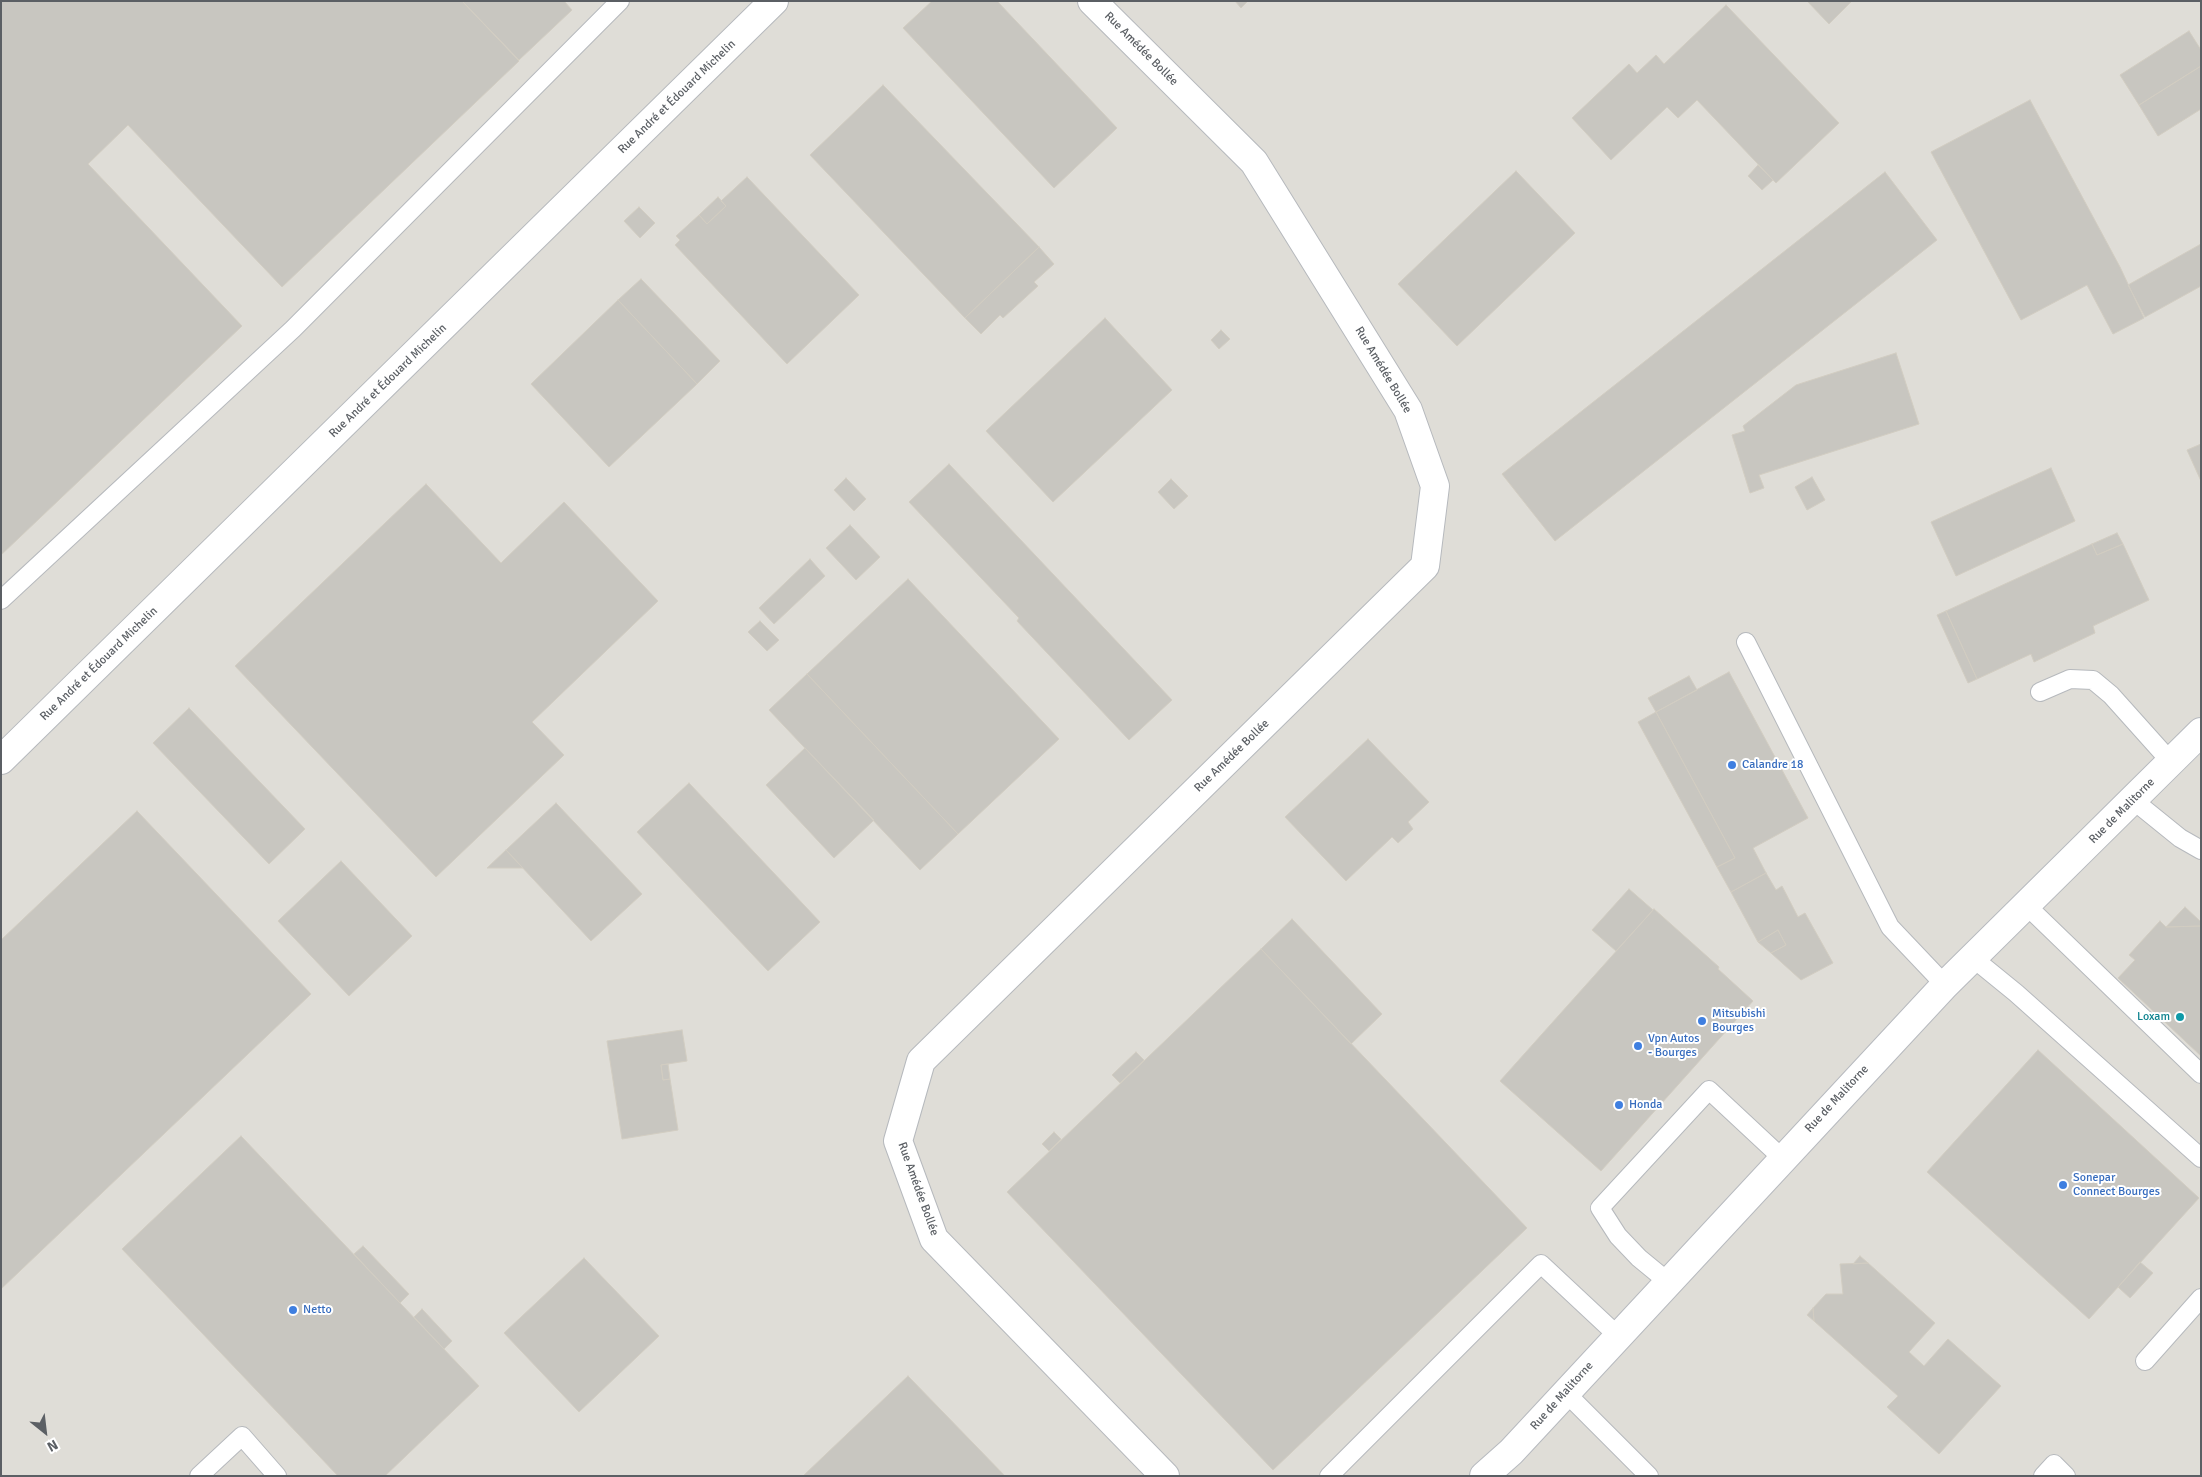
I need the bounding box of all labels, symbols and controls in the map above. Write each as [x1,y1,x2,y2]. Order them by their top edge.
street label: Rue Amédée Bollée [1101,9,1181,89]
street label: Rue André et Édouard Michelin [615,37,739,157]
street label: Rue André et Édouard Michelin [326,321,450,441]
street label: Rue Amédée Bollée [1352,324,1414,416]
street label: Rue André et Édouard Michelin [37,604,161,724]
street label: Rue Amédée Bollée [1192,717,1272,795]
place label: Calandre 18 [1742,758,1804,772]
marker: Calandre 18 [1726,759,1738,771]
street label: Rue de Malitorne [2086,775,2158,847]
place label: Mitsubishi Bourges [1712,1007,1766,1035]
place label: Loxam [2137,1010,2170,1024]
marker: Loxam [2174,1011,2186,1023]
marker: Mitsubishi Bourges [1696,1015,1708,1027]
place label: Vpn Autos - Bourges [1648,1032,1699,1060]
marker: Vpn Autos - Bourges [1632,1040,1644,1052]
street label: Rue de Malitorne [1802,1062,1872,1136]
place label: Honda [1629,1098,1662,1112]
marker: Honda [1613,1099,1625,1111]
street label: Rue Amédée Bollée [894,1140,942,1238]
place label: Sonepar Connect Bourges [2073,1171,2160,1199]
marker: Sonepar Connect Bourges [2057,1179,2069,1191]
place label: Netto [303,1303,332,1317]
marker: Netto [287,1304,299,1316]
street label: Rue de Malitorne [1528,1359,1596,1433]
north arrow [20,1407,70,1457]
text: N [44,1436,61,1455]

